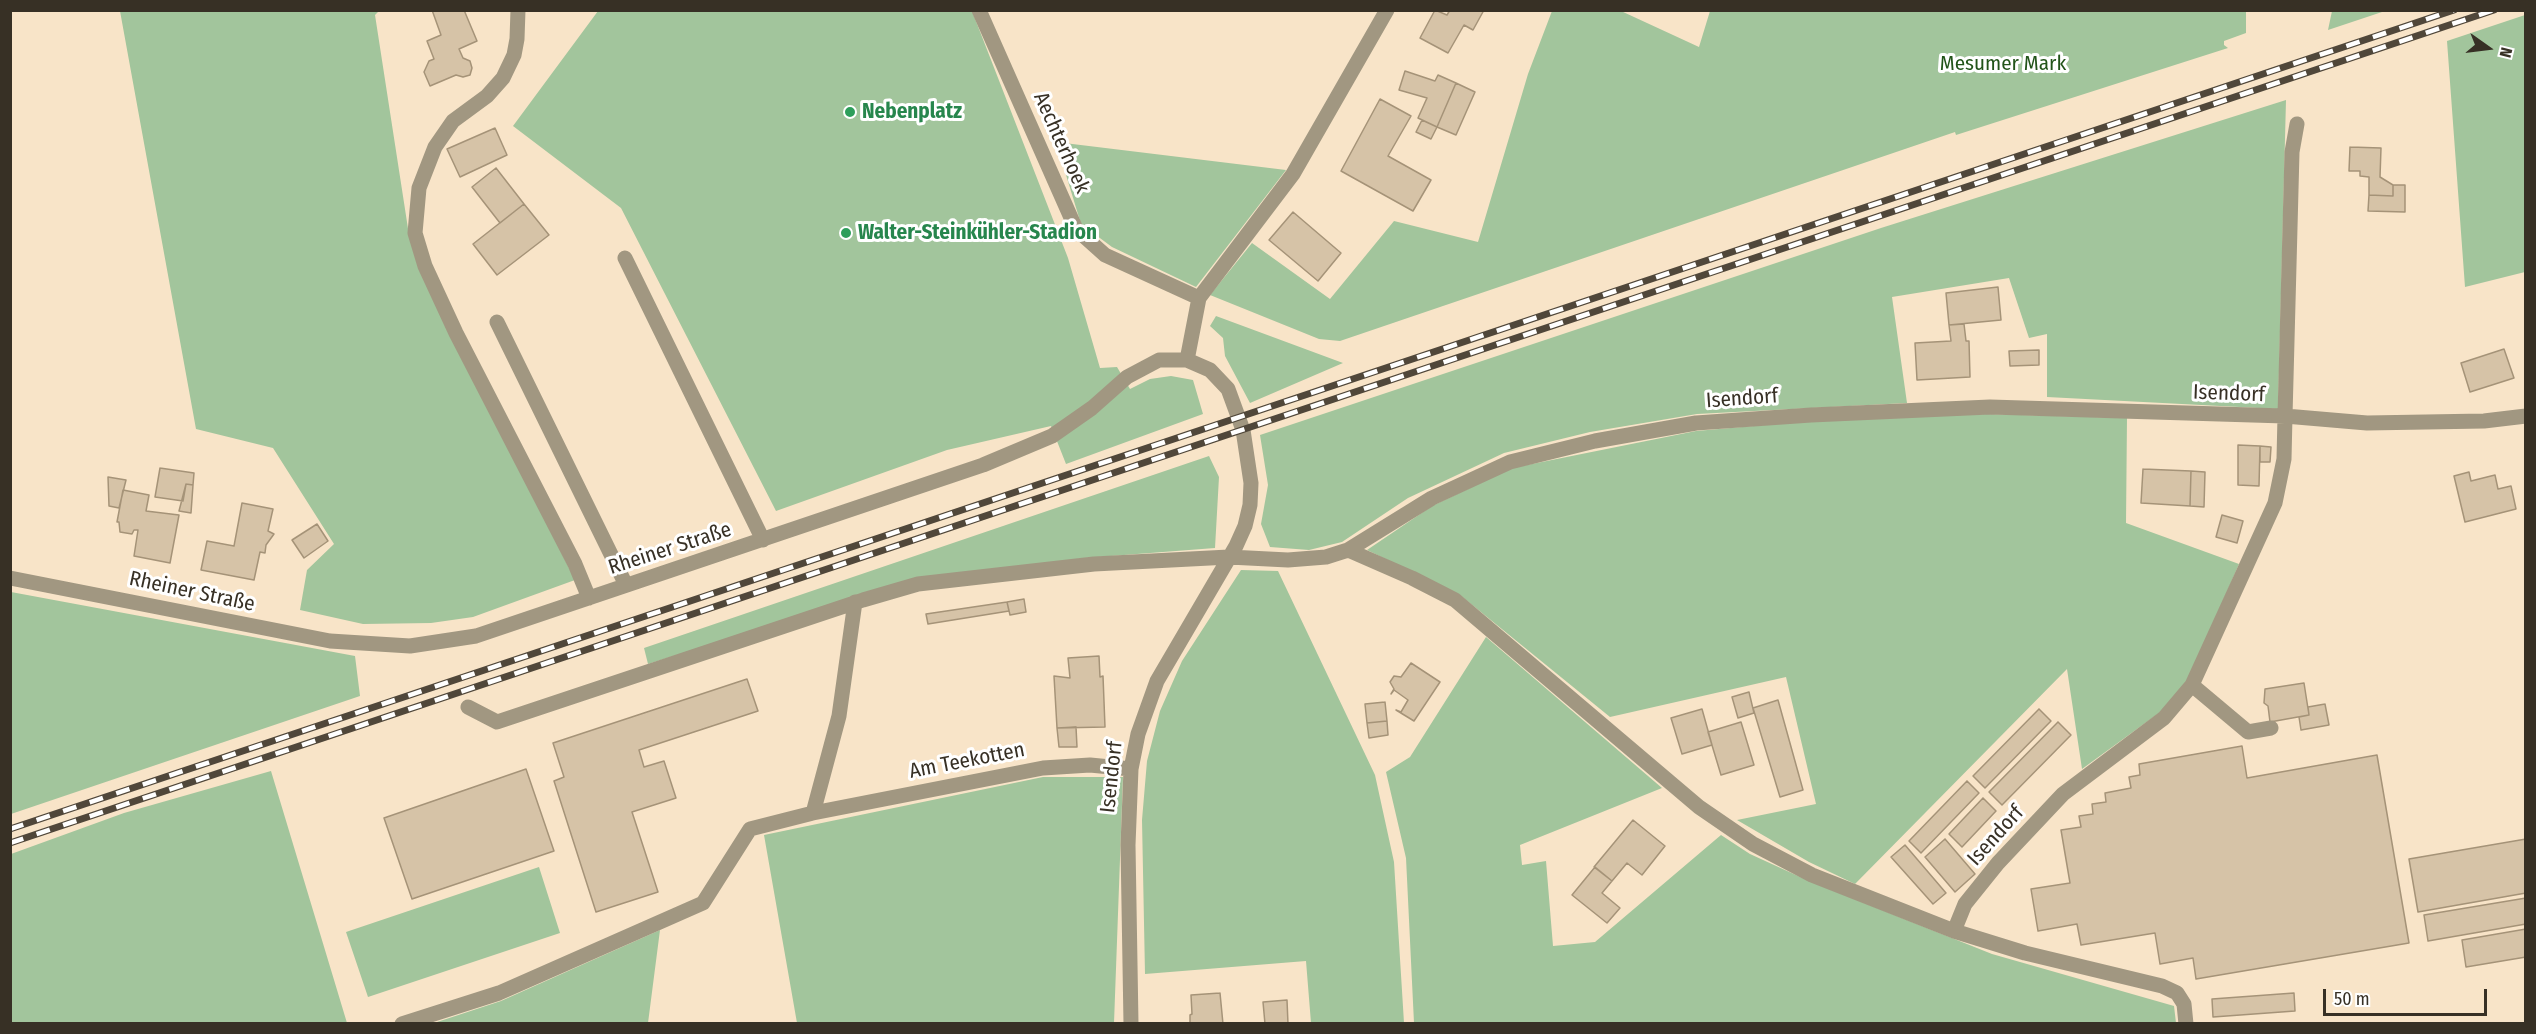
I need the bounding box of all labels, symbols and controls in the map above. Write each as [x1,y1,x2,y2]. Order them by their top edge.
north arrow [2458,18,2518,78]
text: N [2496,46,2516,59]
park label: Mesumer Mark [1940,51,2066,77]
street label: Aechterhoek [1028,89,1094,197]
place label: Nebenplatz [862,99,962,125]
marker: Nebenplatz [843,105,857,119]
place label: Walter-Steinkühler-Stadion [858,220,1097,246]
marker: Walter-Steinkühler-Stadion [839,226,853,240]
street label: Isendorf [2193,380,2265,408]
street label: Isendorf [1705,384,1779,414]
street label: Rheiner Straße [605,517,735,581]
street label: Rheiner Straße [127,566,257,618]
street label: Am Teekotten [907,737,1027,785]
street label: Isendorf [1096,740,1128,814]
street label: Isendorf [1963,801,2029,871]
scale bar [2326,977,2490,1015]
text: 50 m [2334,988,2370,1010]

